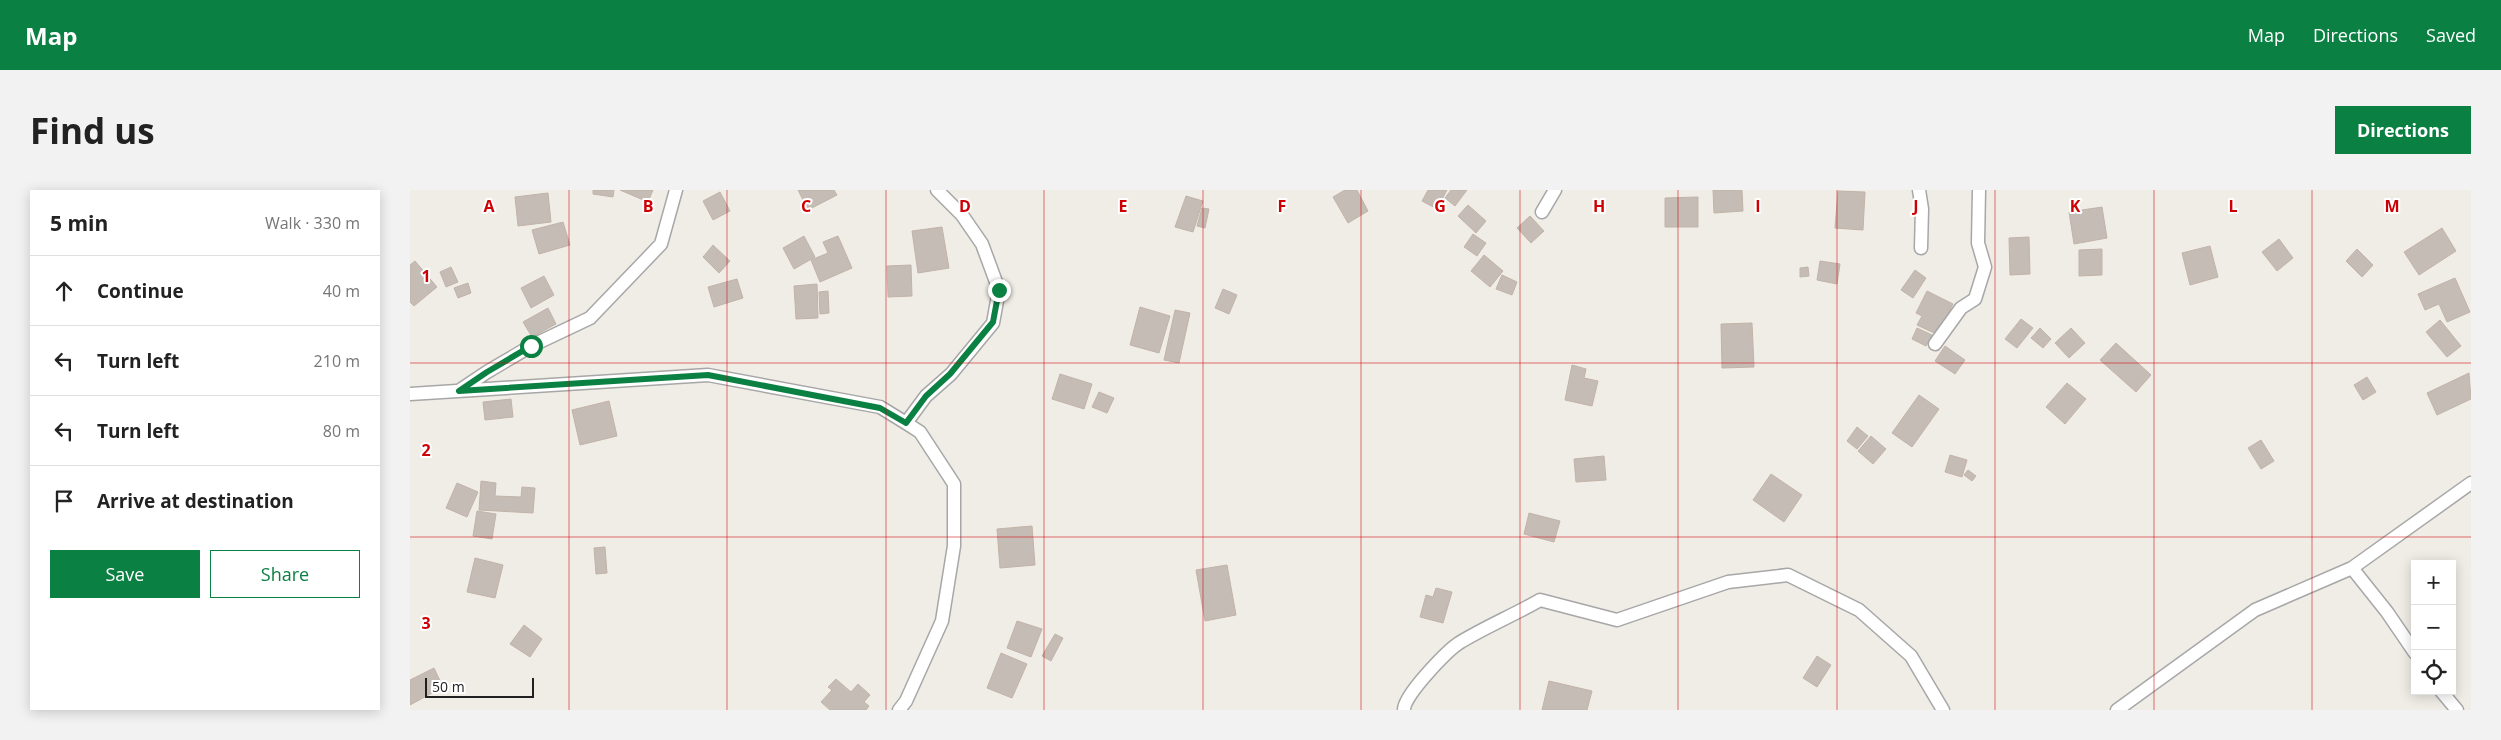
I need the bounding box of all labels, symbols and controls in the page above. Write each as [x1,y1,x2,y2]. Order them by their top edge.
text: Map [25,19,77,52]
text: Map [2248,23,2285,47]
text: Directions [2313,23,2398,47]
text: Saved [2426,23,2476,47]
button: Directions [2335,106,2471,154]
text: Find us [30,107,155,154]
text: A [483,195,495,217]
text: B [643,195,653,217]
text: C [801,195,811,217]
text: D [959,195,971,217]
text: E [1119,195,1128,217]
text: F [1278,195,1286,217]
text: G [1434,195,1446,217]
text: H [1593,195,1605,217]
text: I [1755,195,1761,217]
text: J [1911,195,1919,217]
text: K [2070,195,2081,217]
text: L [2228,195,2238,217]
text: M [2384,195,2400,217]
text: 5 min [50,209,108,237]
text: Walk · 330 m [265,212,360,234]
text: 1 [421,265,431,287]
icon: ahead [50,277,78,305]
text: Continue [97,278,184,304]
route end [988,279,1011,302]
text: 40 m [323,280,360,302]
route start [520,335,543,358]
icon: left [50,347,78,375]
text: Turn left [97,348,179,374]
text: 210 m [314,350,360,372]
icon: left [50,417,78,445]
text: Turn left [97,418,179,444]
text: 80 m [323,420,360,442]
text: 2 [421,439,431,461]
icon: arrive [50,487,78,515]
text: Arrive at destination [97,488,294,514]
button: Save [50,550,200,598]
button: Share [210,550,360,598]
map controls [2411,560,2456,695]
button: + [2411,560,2456,605]
button: − [2411,605,2456,650]
text: 3 [421,612,431,634]
button: locate [2411,650,2456,695]
scale bar [425,675,534,698]
text: 50 m [432,677,465,696]

